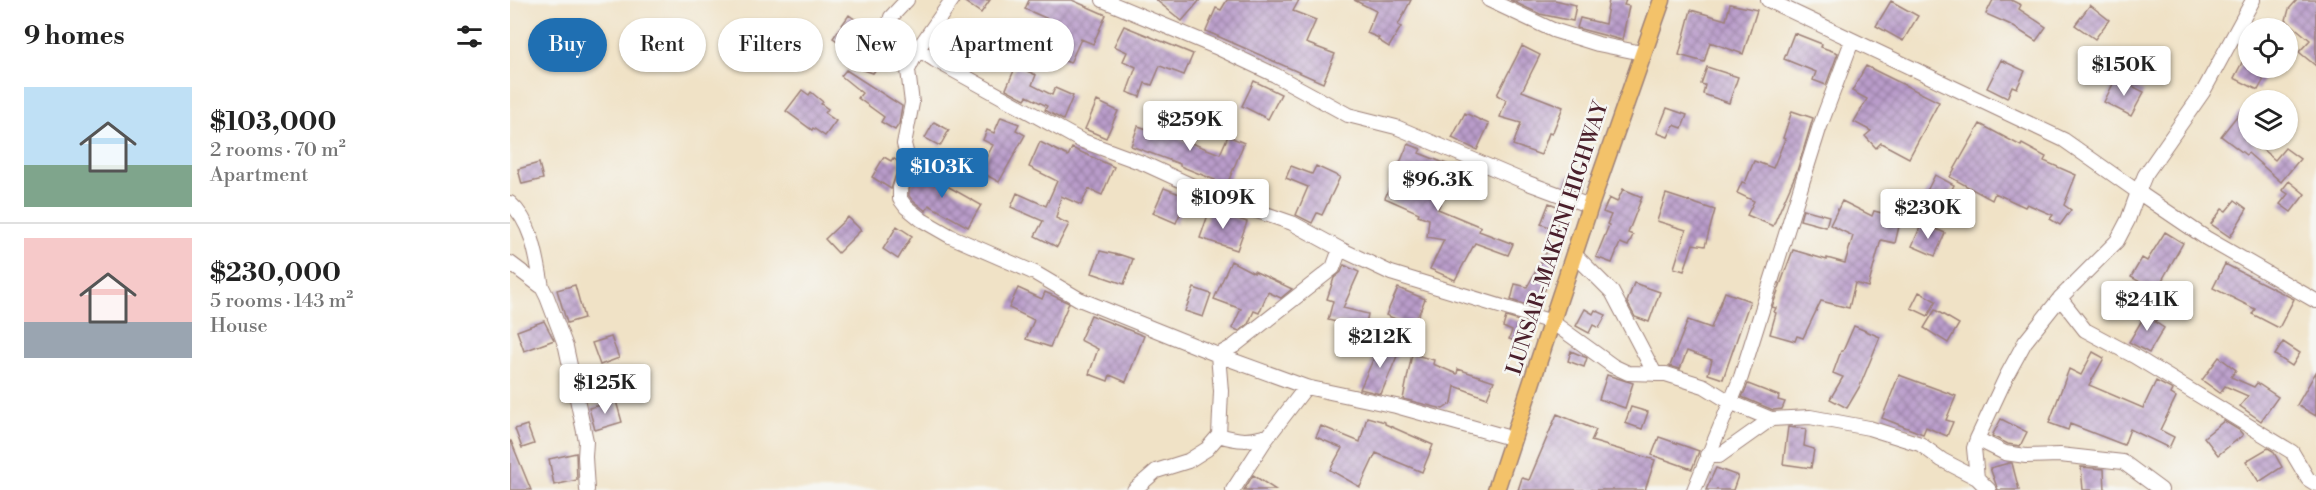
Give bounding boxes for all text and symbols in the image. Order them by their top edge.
chip: Buy [528,18,607,72]
chip: Rent [619,18,706,72]
chip: Filters [718,18,823,72]
chip: New [835,18,917,72]
chip: Apartment [929,18,1074,72]
map controls [2238,18,2298,150]
button: locate [2238,18,2298,78]
text: 9 homes [24,20,125,52]
icon: filters [453,20,486,53]
pin: $150K [2082,46,2166,97]
text: $150K [2092,53,2156,78]
button: layers [2238,90,2298,150]
street label: LUNSAR-MAKENI HIGHWAY [1501,97,1615,378]
pin: $259K [1148,101,1232,152]
text: $103,000 [210,106,336,138]
text: $259K [1157,108,1223,133]
icon: home [72,111,144,183]
text: 2 rooms · 70 m² [210,138,346,163]
pin: $103K [900,148,984,199]
text: $103K [910,155,974,180]
pin: $96.3K [1389,161,1487,212]
text: Apartment [210,163,308,188]
text: $96.3K [1403,168,1473,193]
pin: $109K [1181,179,1265,230]
text: $109K [1191,186,1255,211]
pin: $230K [1886,189,1970,240]
text: $230K [1894,196,1962,221]
text: $230,000 [210,257,341,289]
icon: home [72,262,144,334]
pin: $241K [2105,281,2189,332]
text: $241K [2115,288,2179,313]
text: 5 rooms · 143 m² [210,289,353,314]
text: House [210,314,268,339]
pin: $212K [1338,318,1422,369]
text: $212K [1348,325,1412,350]
pin: $125K [563,364,647,415]
text: $125K [574,371,637,396]

